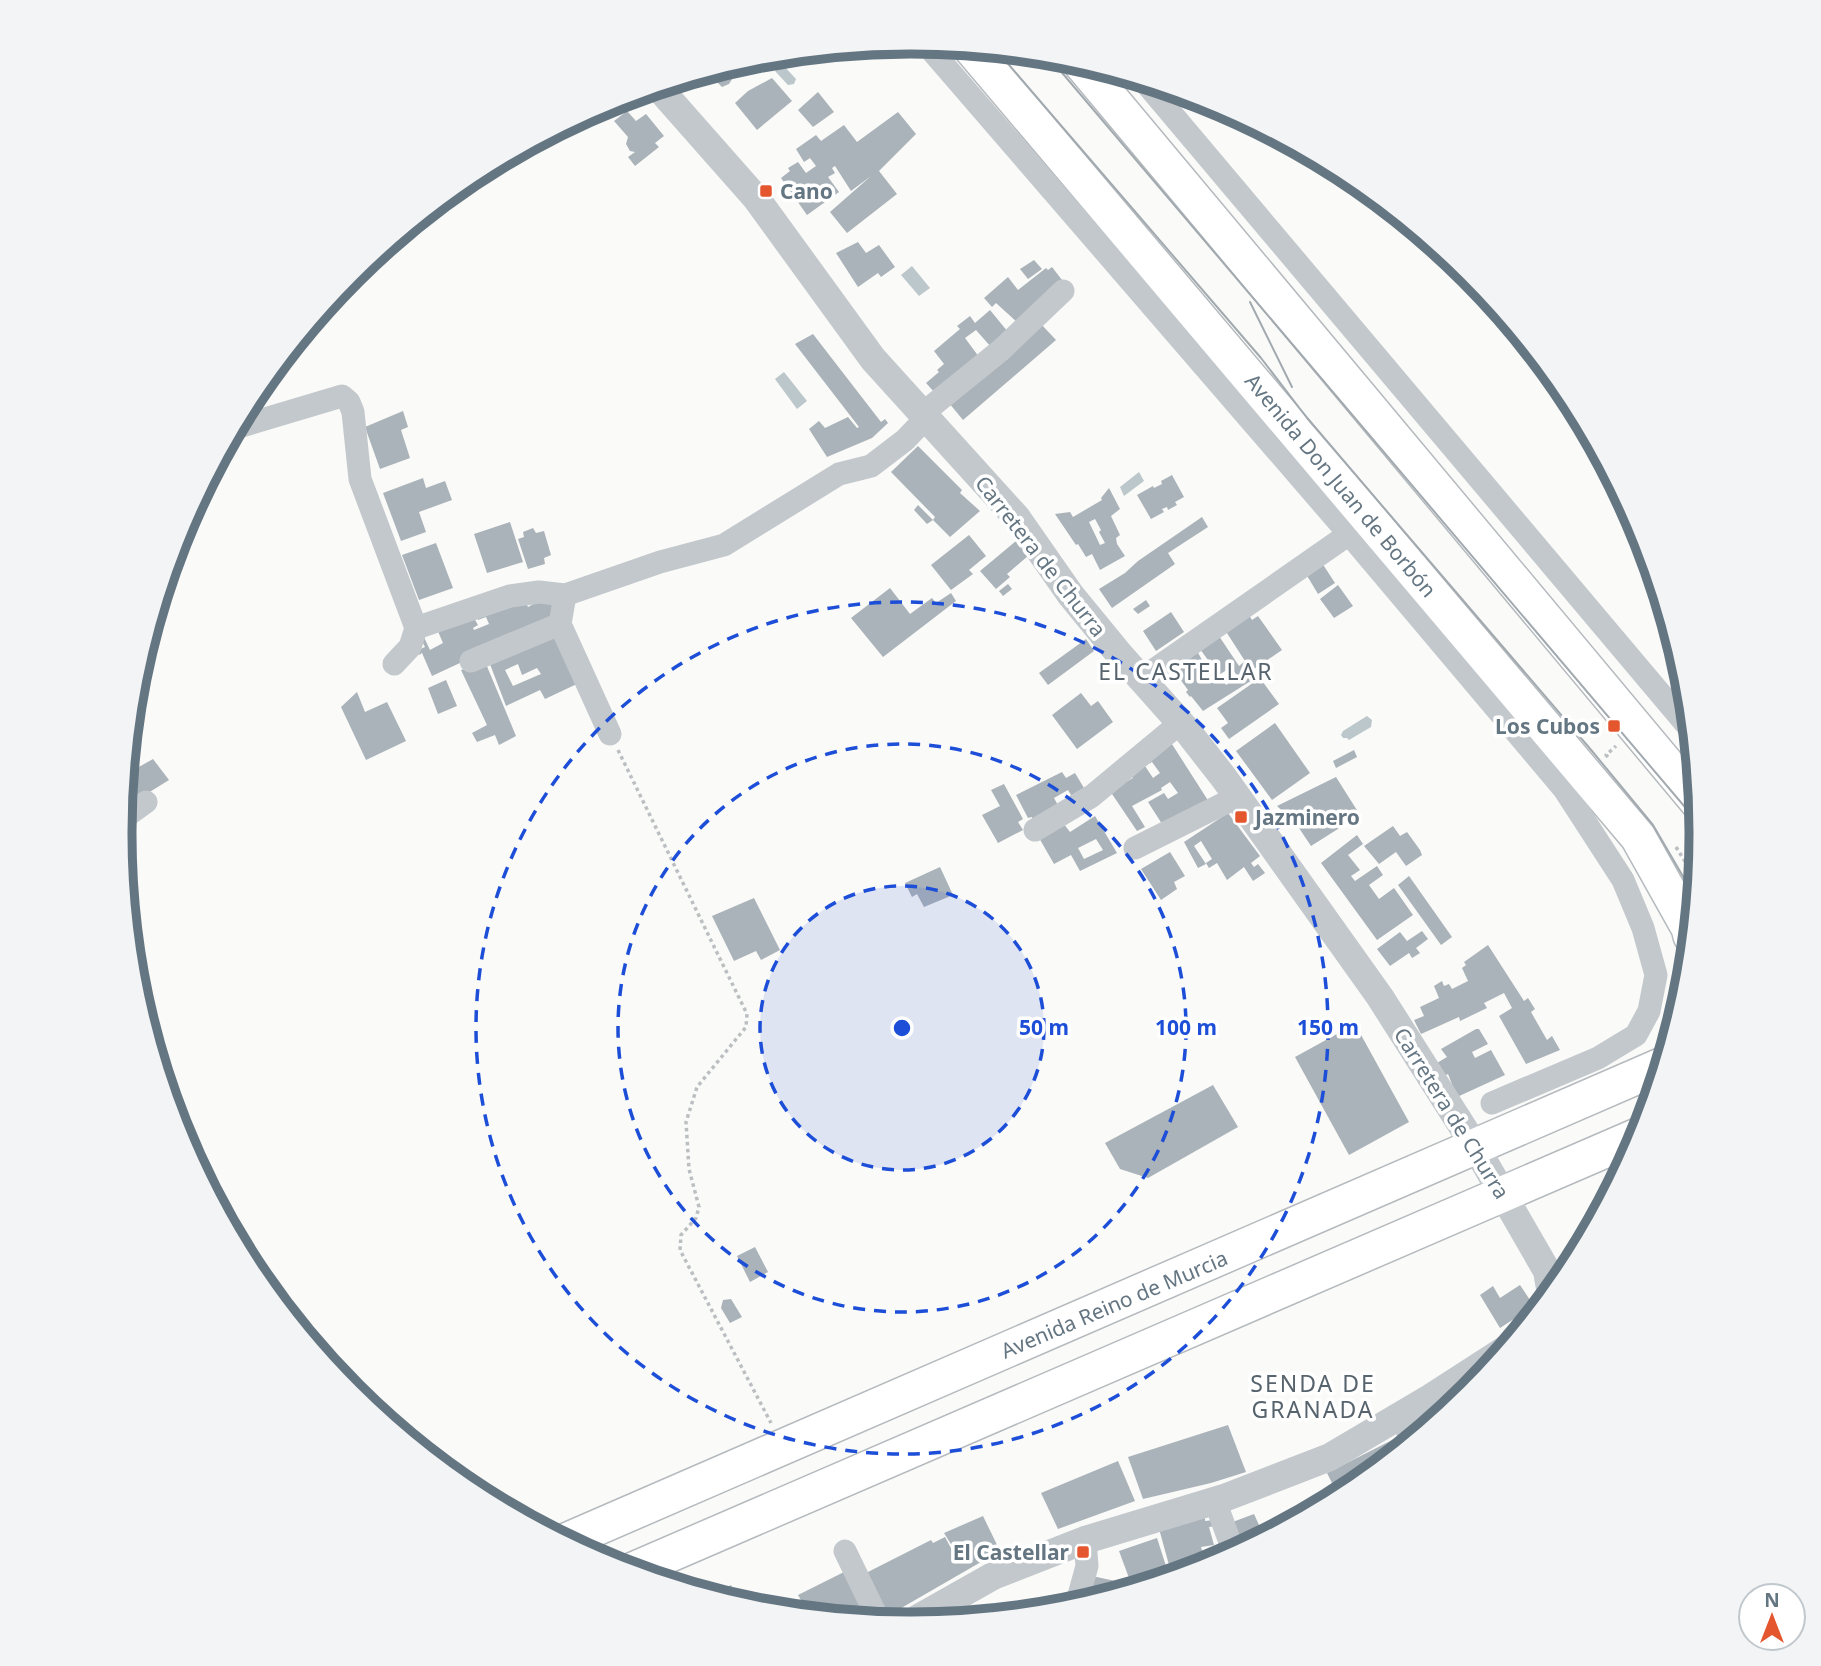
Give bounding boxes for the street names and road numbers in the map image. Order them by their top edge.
street label: Avenida Don Juan de Borbón [1239,367,1443,603]
street label: Carretera de Churra [969,470,1113,642]
street label: Carretera de Churra [1388,1022,1516,1204]
street label: Avenida Reino de Murcia [996,1243,1232,1365]

